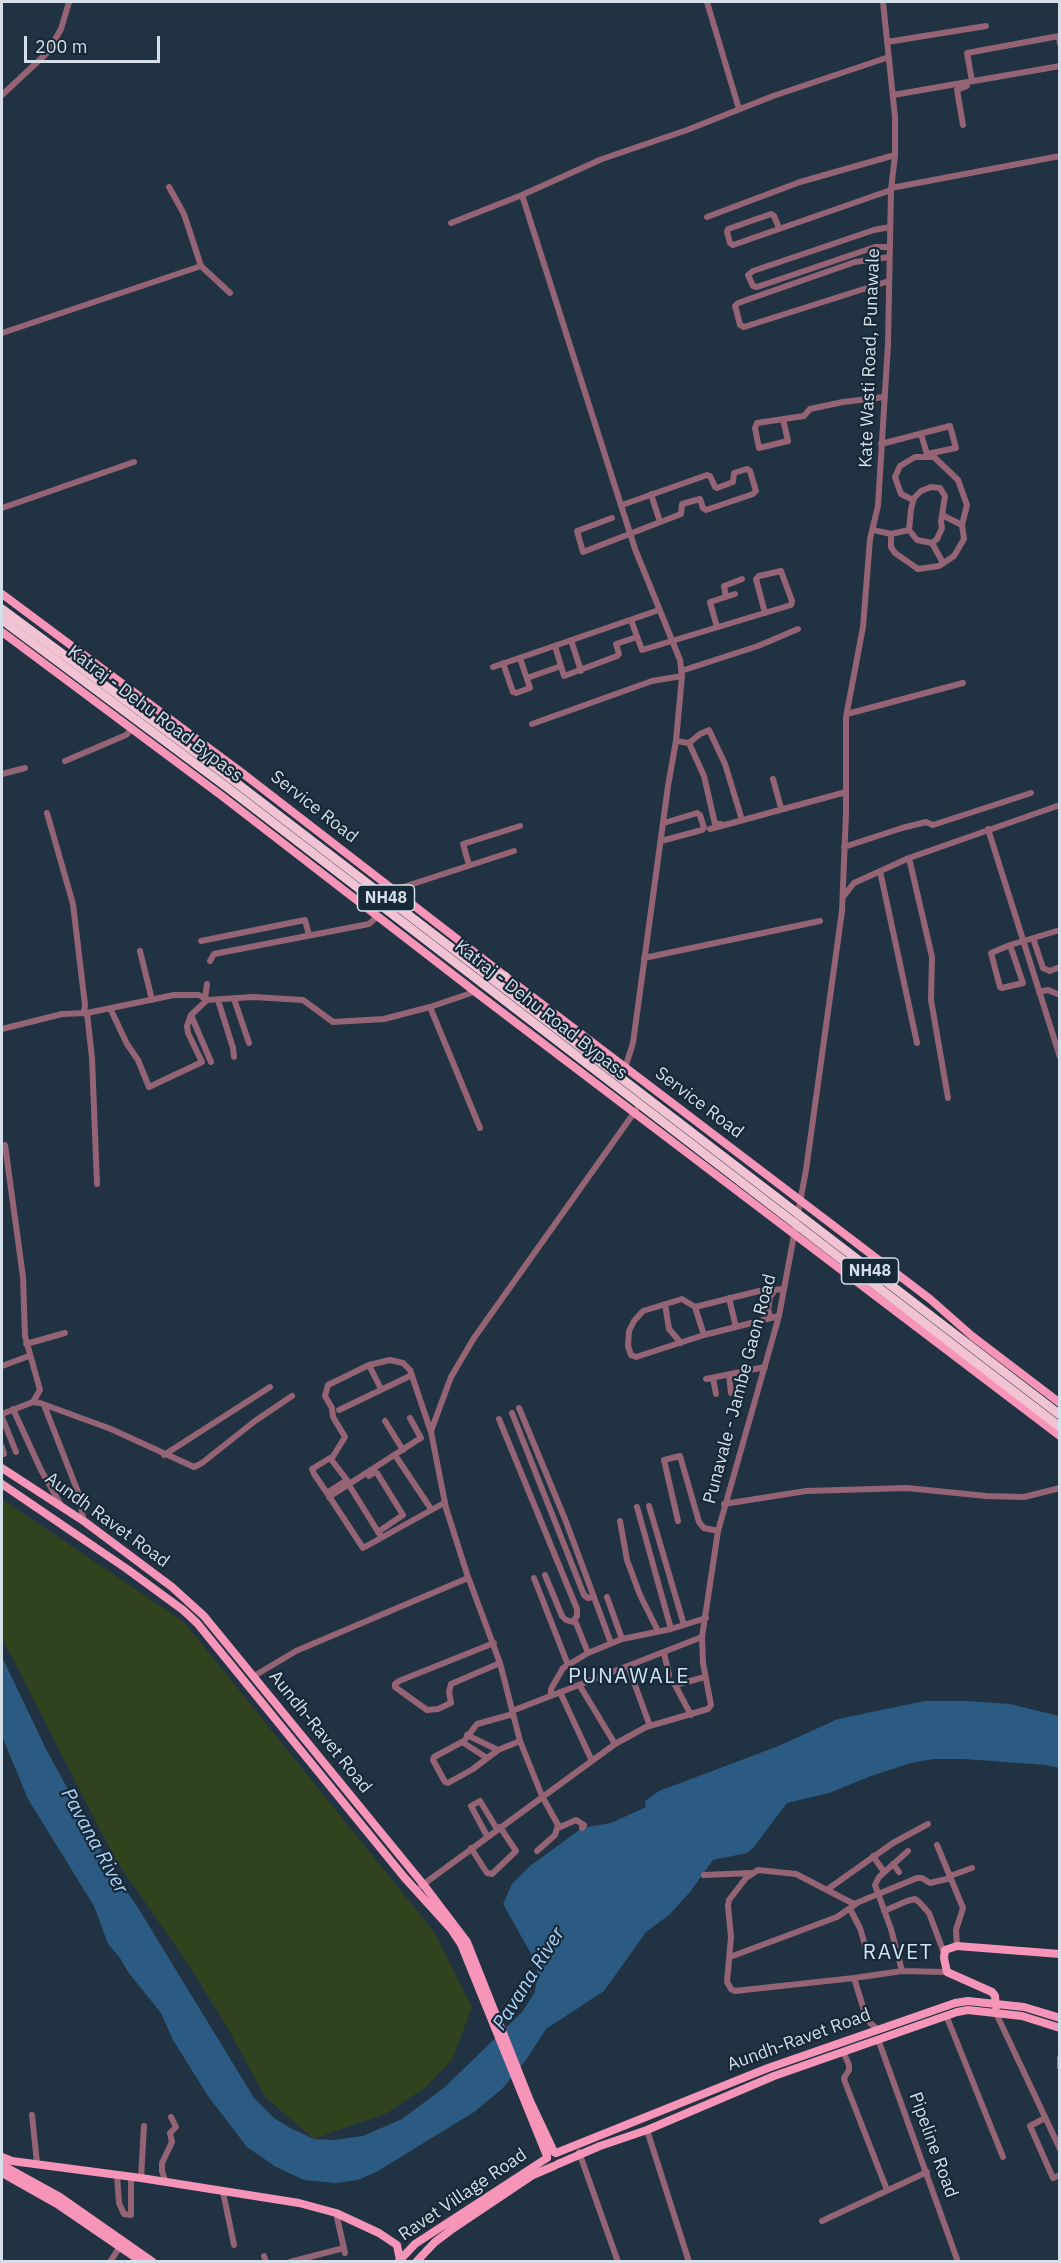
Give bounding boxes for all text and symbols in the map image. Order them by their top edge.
scale bar [27,24,164,62]
text: 200 m [35,35,87,58]
street label: Kate Wasti Road, Punawale [855,248,885,468]
street label: Katraj - Dehu Road Bypass [63,641,247,787]
street label: Service Road [266,766,362,848]
road number: NH48 [358,885,414,911]
street label: Katraj - Dehu Road Bypass [450,936,632,1084]
street label: Service Road [651,1063,747,1143]
road number: NH48 [842,1258,898,1284]
street label: Punavale - Jambe Gaon Road [699,1272,781,1506]
street label: Aundh Ravet Road [41,1468,173,1572]
district label: PUNAWALE [568,1664,690,1690]
street label: Aundh-Ravet Road [264,1666,376,1798]
water label: Pavana River [55,1784,133,1898]
water label: Pavana River [488,1923,570,2035]
district label: RAVET [863,1940,933,1966]
street label: Aundh-Ravet Road [724,2004,874,2076]
street label: Pipeline Road [904,2089,962,2201]
street label: Ravet Village Road [395,2144,531,2246]

